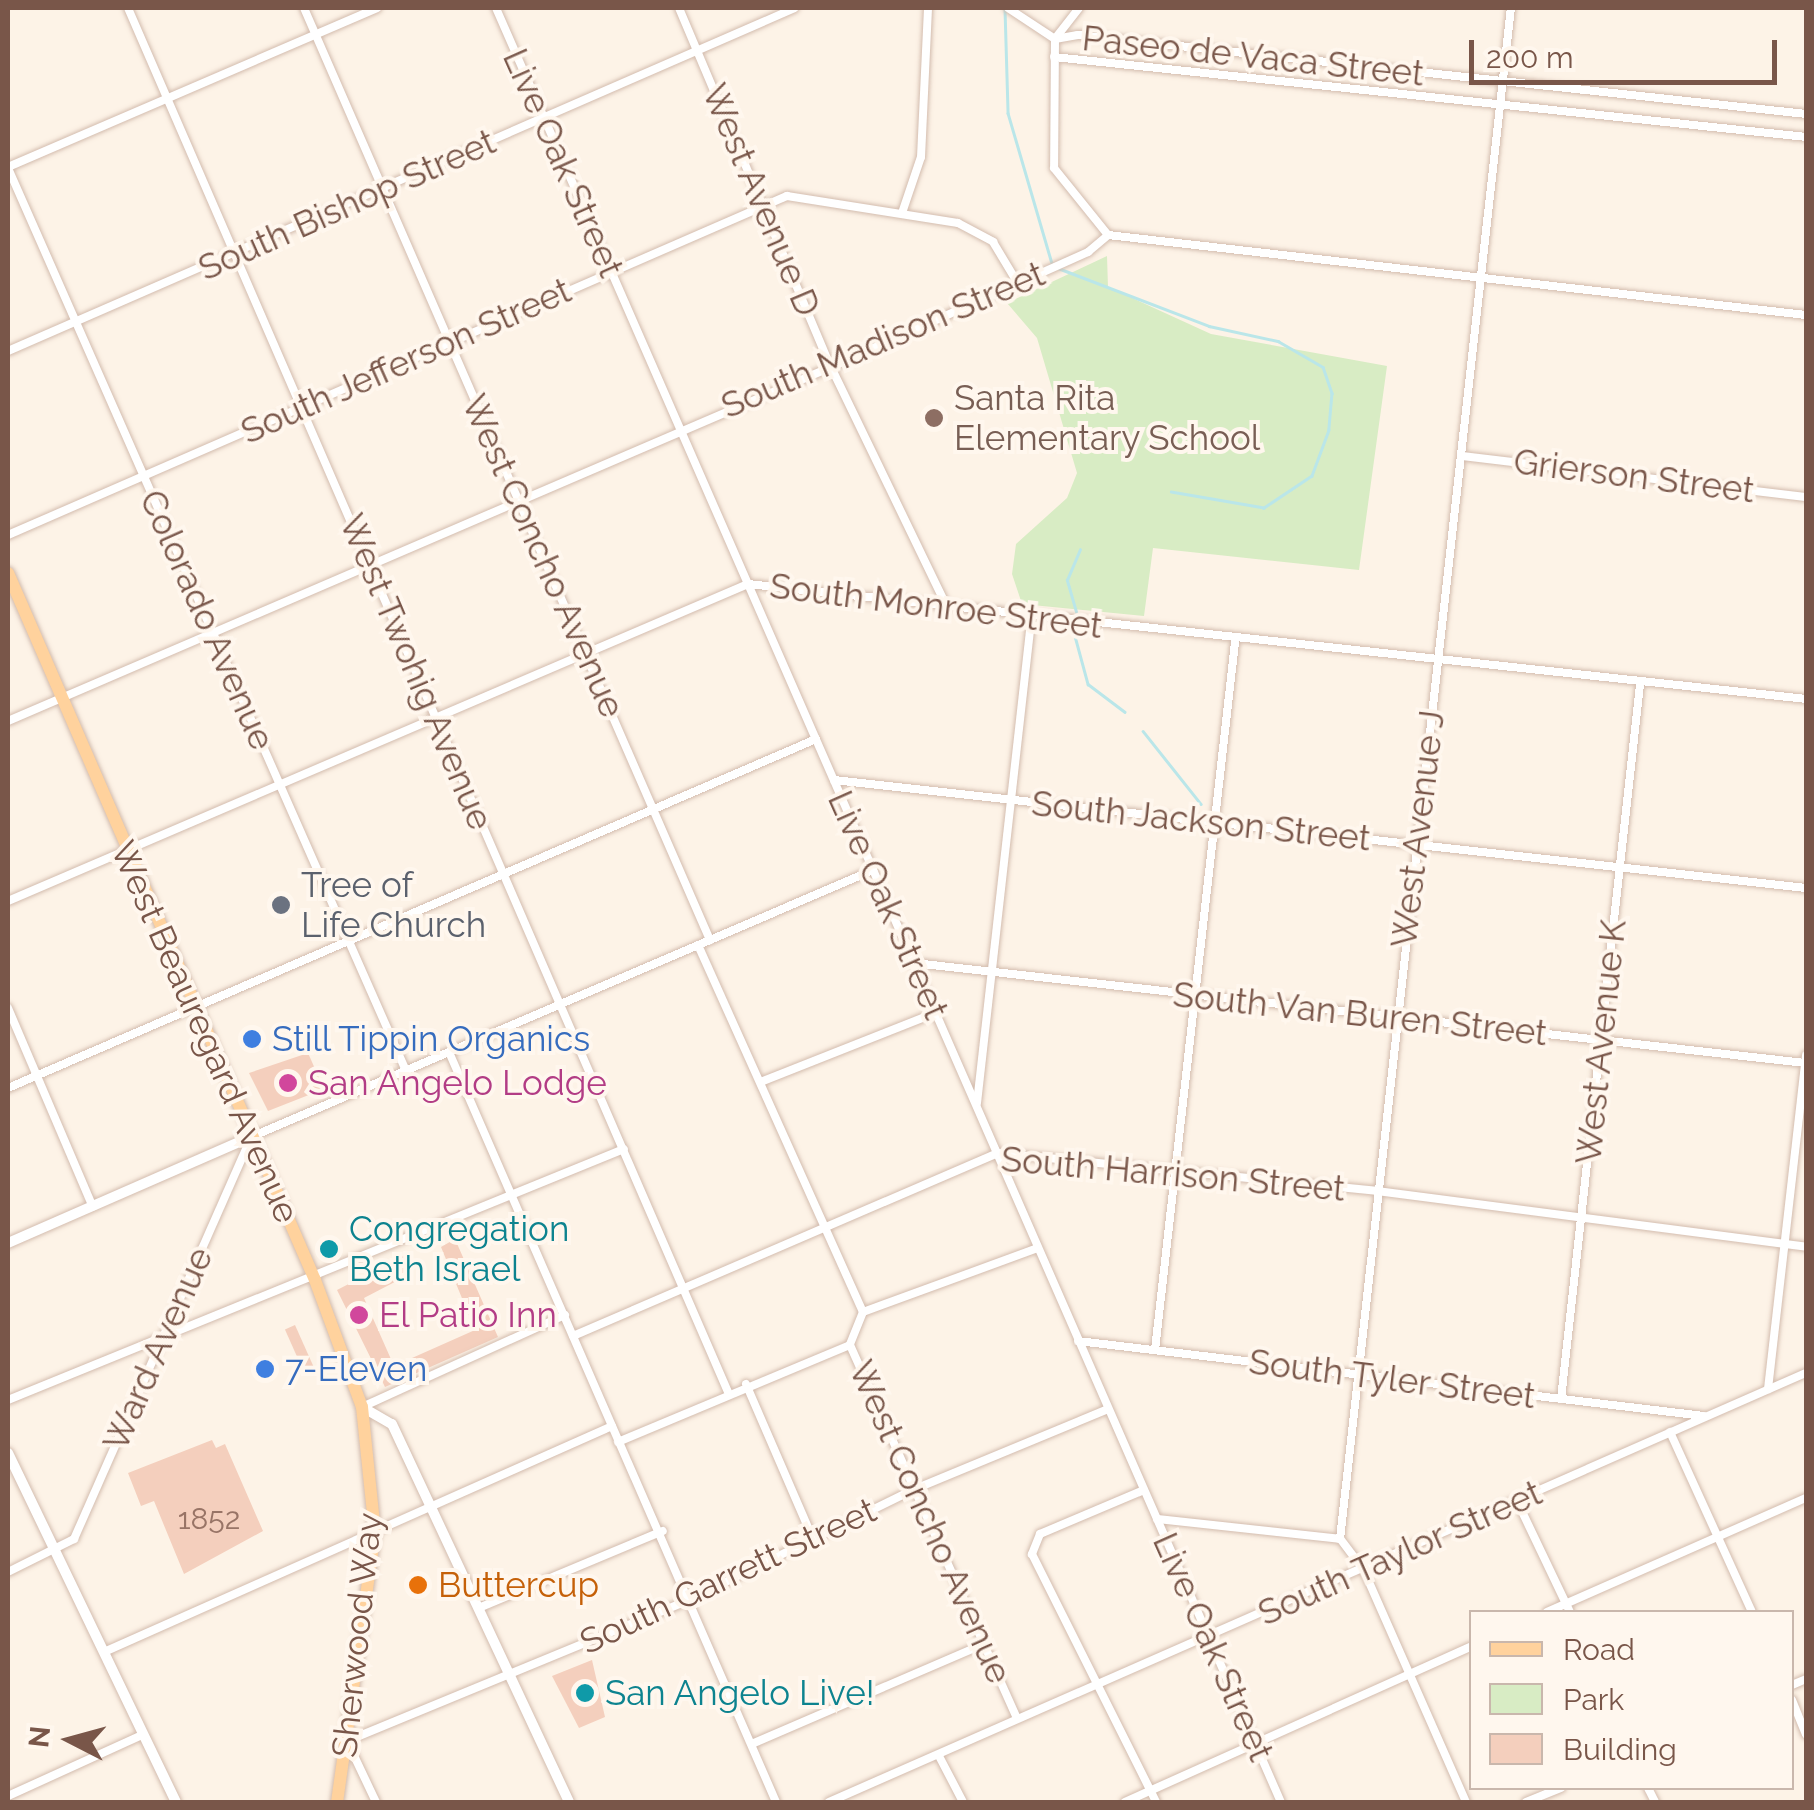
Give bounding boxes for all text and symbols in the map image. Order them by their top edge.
street label: Paseo de Vaca Street [1080,17,1426,95]
scale bar [1474,20,1782,82]
text: 200 m [1486,40,1574,75]
street label: Live Oak Street [494,42,632,284]
street label: West Avenue D [693,77,829,323]
street label: South Bishop Street [192,121,502,289]
street label: South Madison Street [715,253,1051,427]
street label: South Jefferson Street [234,269,578,453]
place label: Santa Rita Elementary School [954,377,1261,459]
street label: West Concho Avenue [453,388,633,724]
marker: Santa Rita Elementary School [923,407,945,429]
street label: Grierson Street [1511,440,1757,512]
street label: Colorado Avenue [131,483,283,757]
street label: West Twohig Avenue [330,507,502,837]
street label: South Monroe Street [767,565,1105,647]
street label: West Avenue J [1382,707,1454,951]
street label: South Jackson Street [1029,782,1373,860]
street label: Live Oak Street [819,784,957,1026]
street label: West Beauregard Avenue [102,834,308,1230]
place label: Tree of Life Church [301,864,486,946]
marker: Tree of Life Church [270,894,292,916]
street label: West Avenue K [1567,917,1635,1167]
street label: South Van Buren Street [1170,973,1550,1055]
place label: Still Tippin Organics [272,1018,592,1060]
marker: Still Tippin Organics [241,1028,263,1050]
place label: San Angelo Lodge [308,1062,608,1104]
marker: San Angelo Lodge [277,1072,299,1094]
street label: South Harrison Street [999,1138,1347,1210]
place label: Congregation Beth Israel [349,1208,569,1290]
marker: Congregation Beth Israel [318,1238,340,1260]
street label: Ward Avenue [94,1240,222,1458]
place label: El Patio Inn [379,1294,558,1336]
marker: El Patio Inn [348,1304,370,1326]
street label: South Tyler Street [1246,1341,1538,1417]
place label: 7-Eleven [285,1348,427,1390]
street label: West Concho Avenue [840,1354,1020,1690]
marker: 7-Eleven [254,1358,276,1380]
street label: South Taylor Street [1251,1471,1549,1635]
street label: South Garrett Street [573,1489,883,1663]
house number: 1852 [178,1501,240,1537]
street label: Sherwood Way [323,1510,391,1760]
street label: Live Oak Street [1144,1526,1282,1768]
place label: Buttercup [438,1564,599,1606]
marker: Buttercup [407,1574,429,1596]
legend [1469,1610,1794,1790]
text: Road [1563,1632,1635,1667]
place label: San Angelo Live! [605,1672,876,1714]
marker: San Angelo Live! [574,1682,596,1704]
text: Park [1563,1682,1624,1717]
north arrow [20,1690,120,1790]
text: N [22,1724,57,1749]
text: Building [1563,1732,1677,1767]

